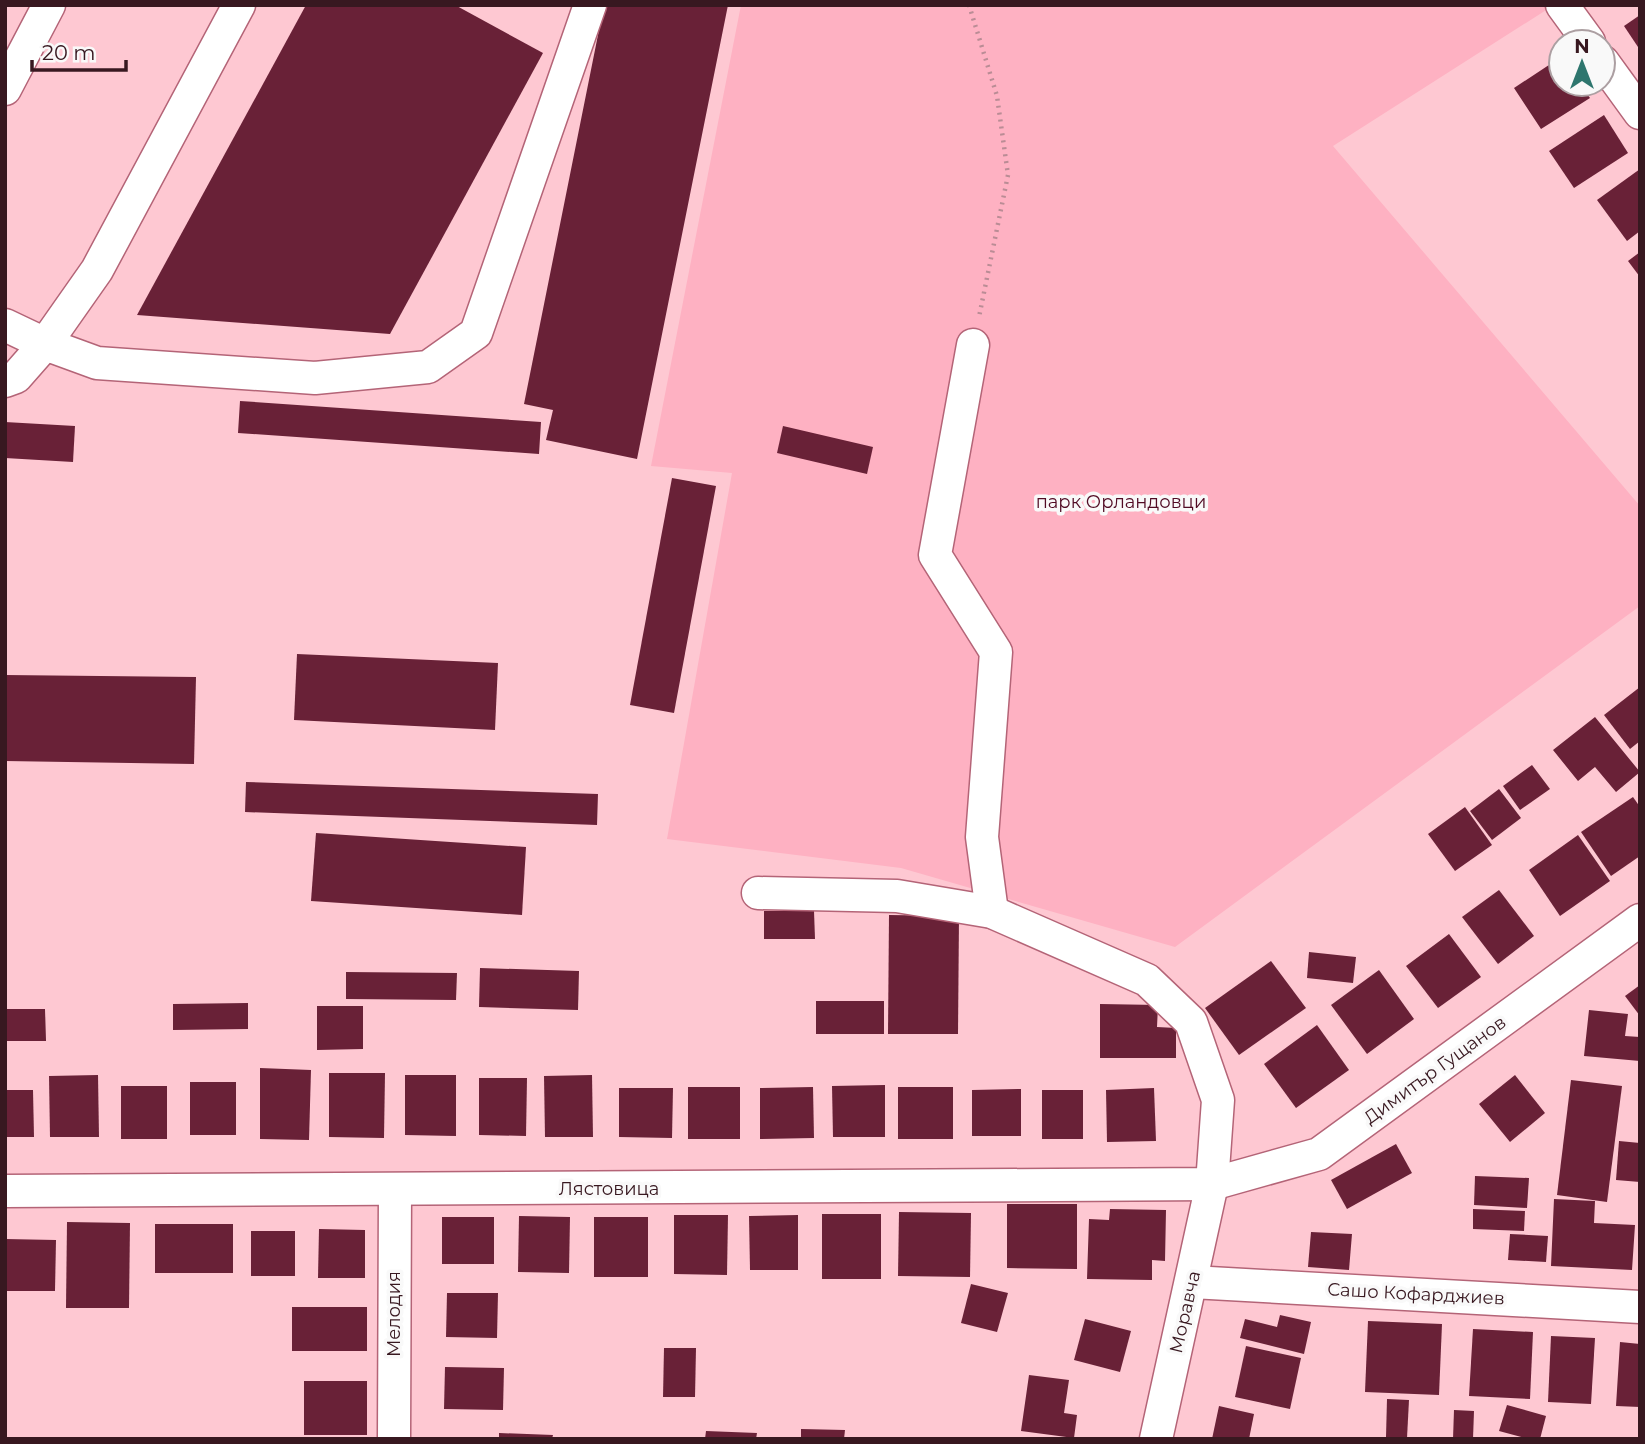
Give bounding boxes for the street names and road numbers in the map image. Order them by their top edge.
street label: Димитър Гущанов [1360,1011,1510,1129]
street label: Лястовица [559,1178,659,1200]
street label: Моравча [1165,1269,1205,1355]
street label: Мелодия [383,1271,405,1357]
street label: Сашо Кофарджиев [1327,1278,1505,1310]

